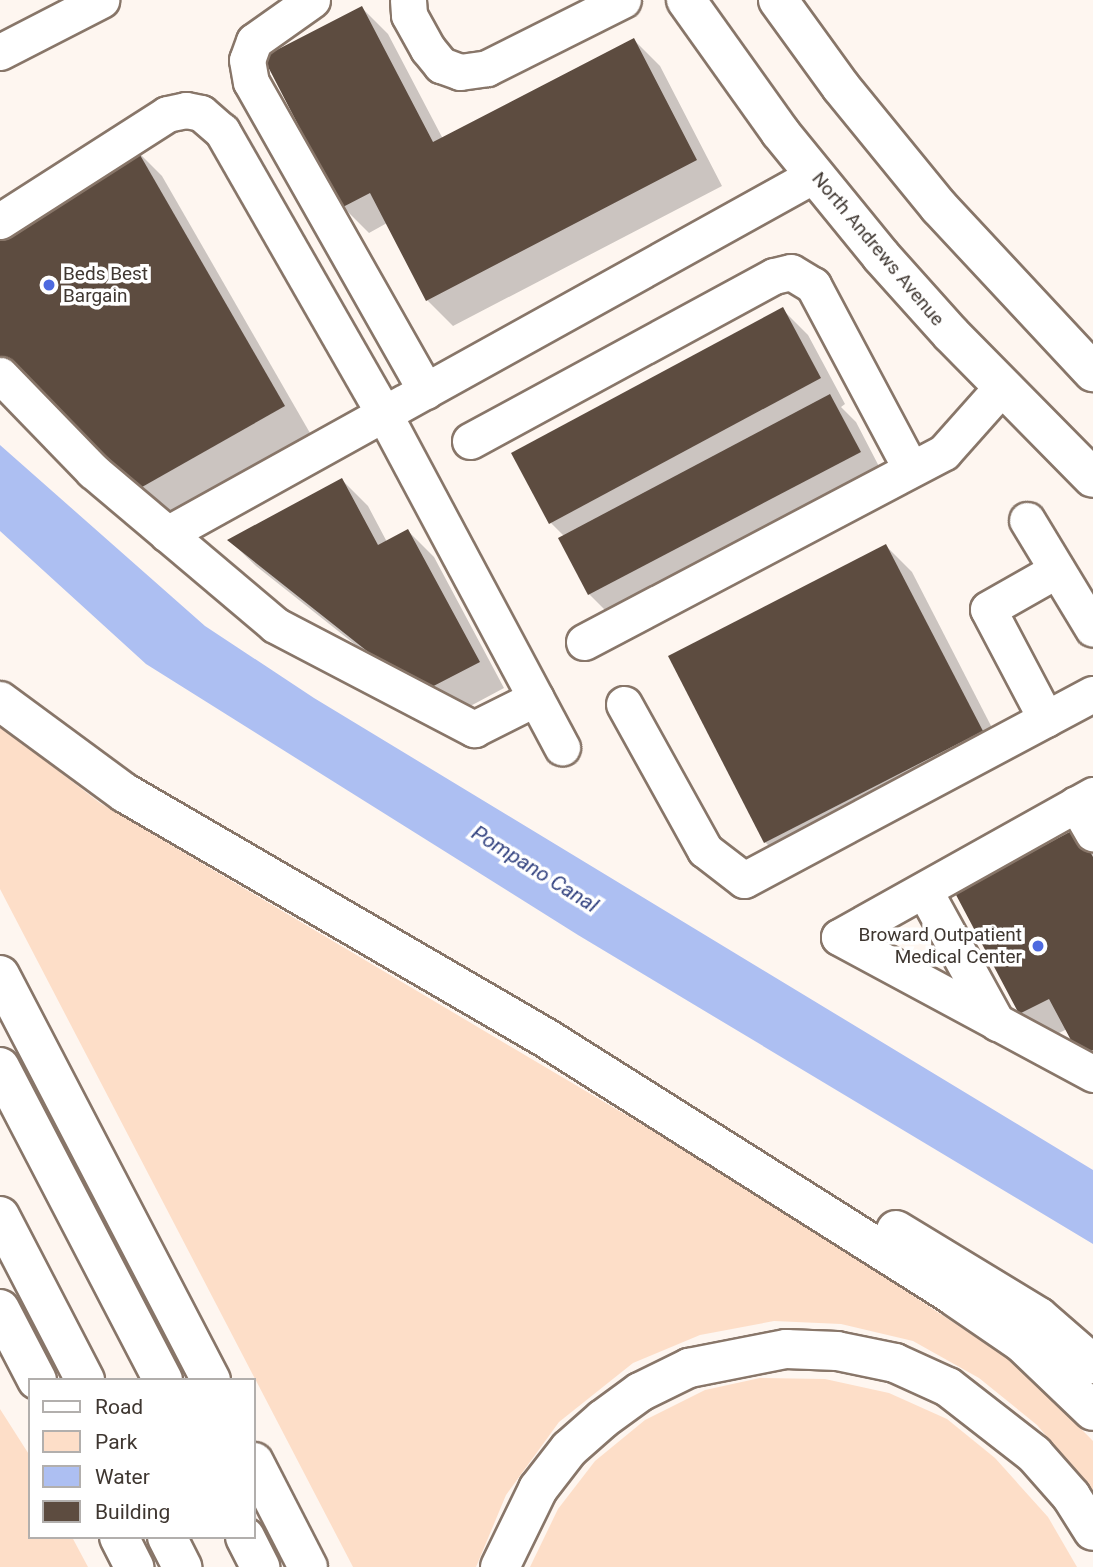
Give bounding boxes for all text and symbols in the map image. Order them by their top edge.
street label: North Andrews Avenue [807,168,949,330]
place label: Beds Best Bargain [63,263,148,307]
marker: Beds Best Bargain [41,277,57,293]
water label: Pompano Canal [467,820,603,918]
place label: Broward Outpatient Medical Center [858,924,1022,968]
marker: Broward Outpatient Medical Center [1028,936,1048,956]
legend [28,1378,256,1539]
text: Road [95,1395,143,1419]
text: Park [95,1430,137,1454]
text: Water [95,1465,150,1489]
text: Building [95,1500,170,1524]

